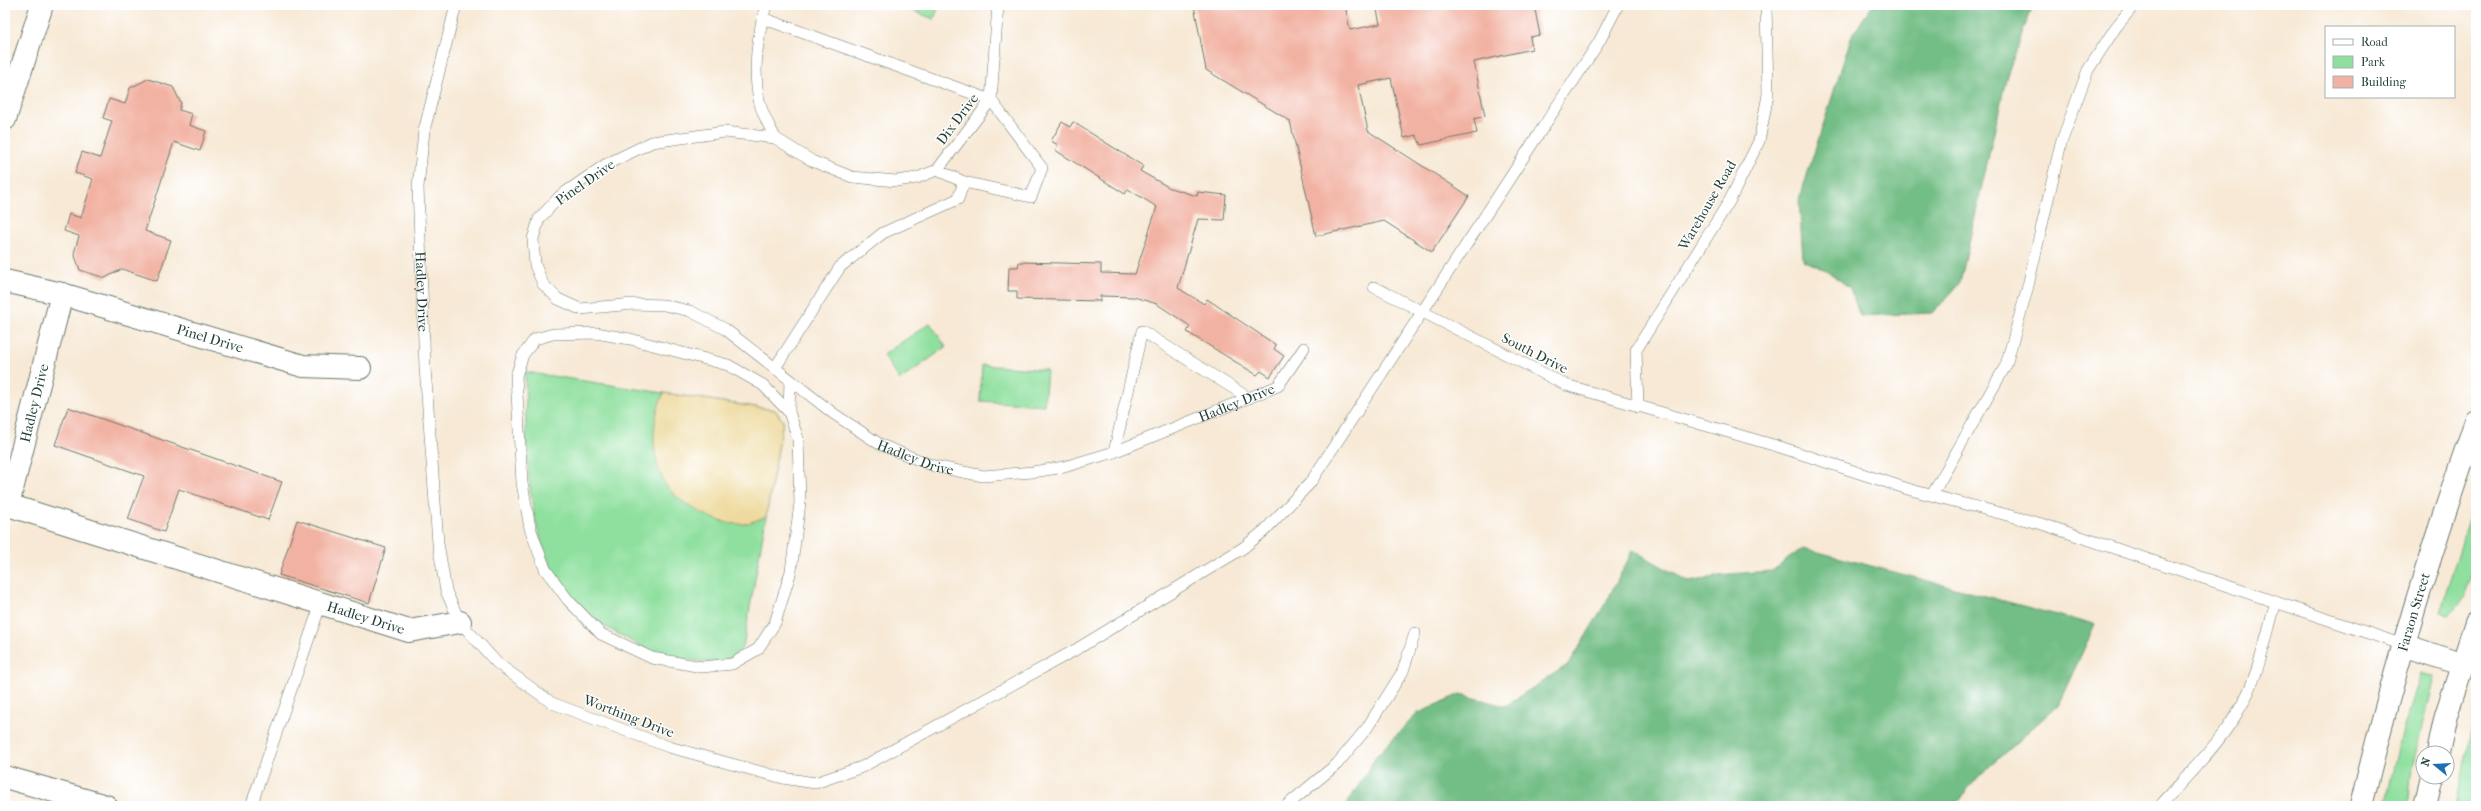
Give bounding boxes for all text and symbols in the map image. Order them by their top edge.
legend [2325,26,2455,98]
text: Road [2361,35,2388,49]
text: Park [2361,55,2386,69]
text: Building [2361,75,2406,89]
street label: Dix Drive [933,90,982,148]
street label: Pinel Drive [552,156,618,209]
street label: Warehouse Road [1674,157,1740,254]
street label: Hadley Drive [412,251,432,332]
street label: Pinel Drive [175,321,245,357]
street label: South Drive [1499,329,1571,377]
street label: Hadley Drive [17,362,52,444]
street label: Hadley Drive [1196,380,1277,426]
street label: Hadley Drive [875,436,955,479]
street label: Faraon Street [2394,571,2434,654]
street label: Hadley Drive [325,598,407,638]
street label: Worthing Drive [580,691,677,742]
north arrow [2415,745,2455,785]
text: N [2418,755,2434,768]

